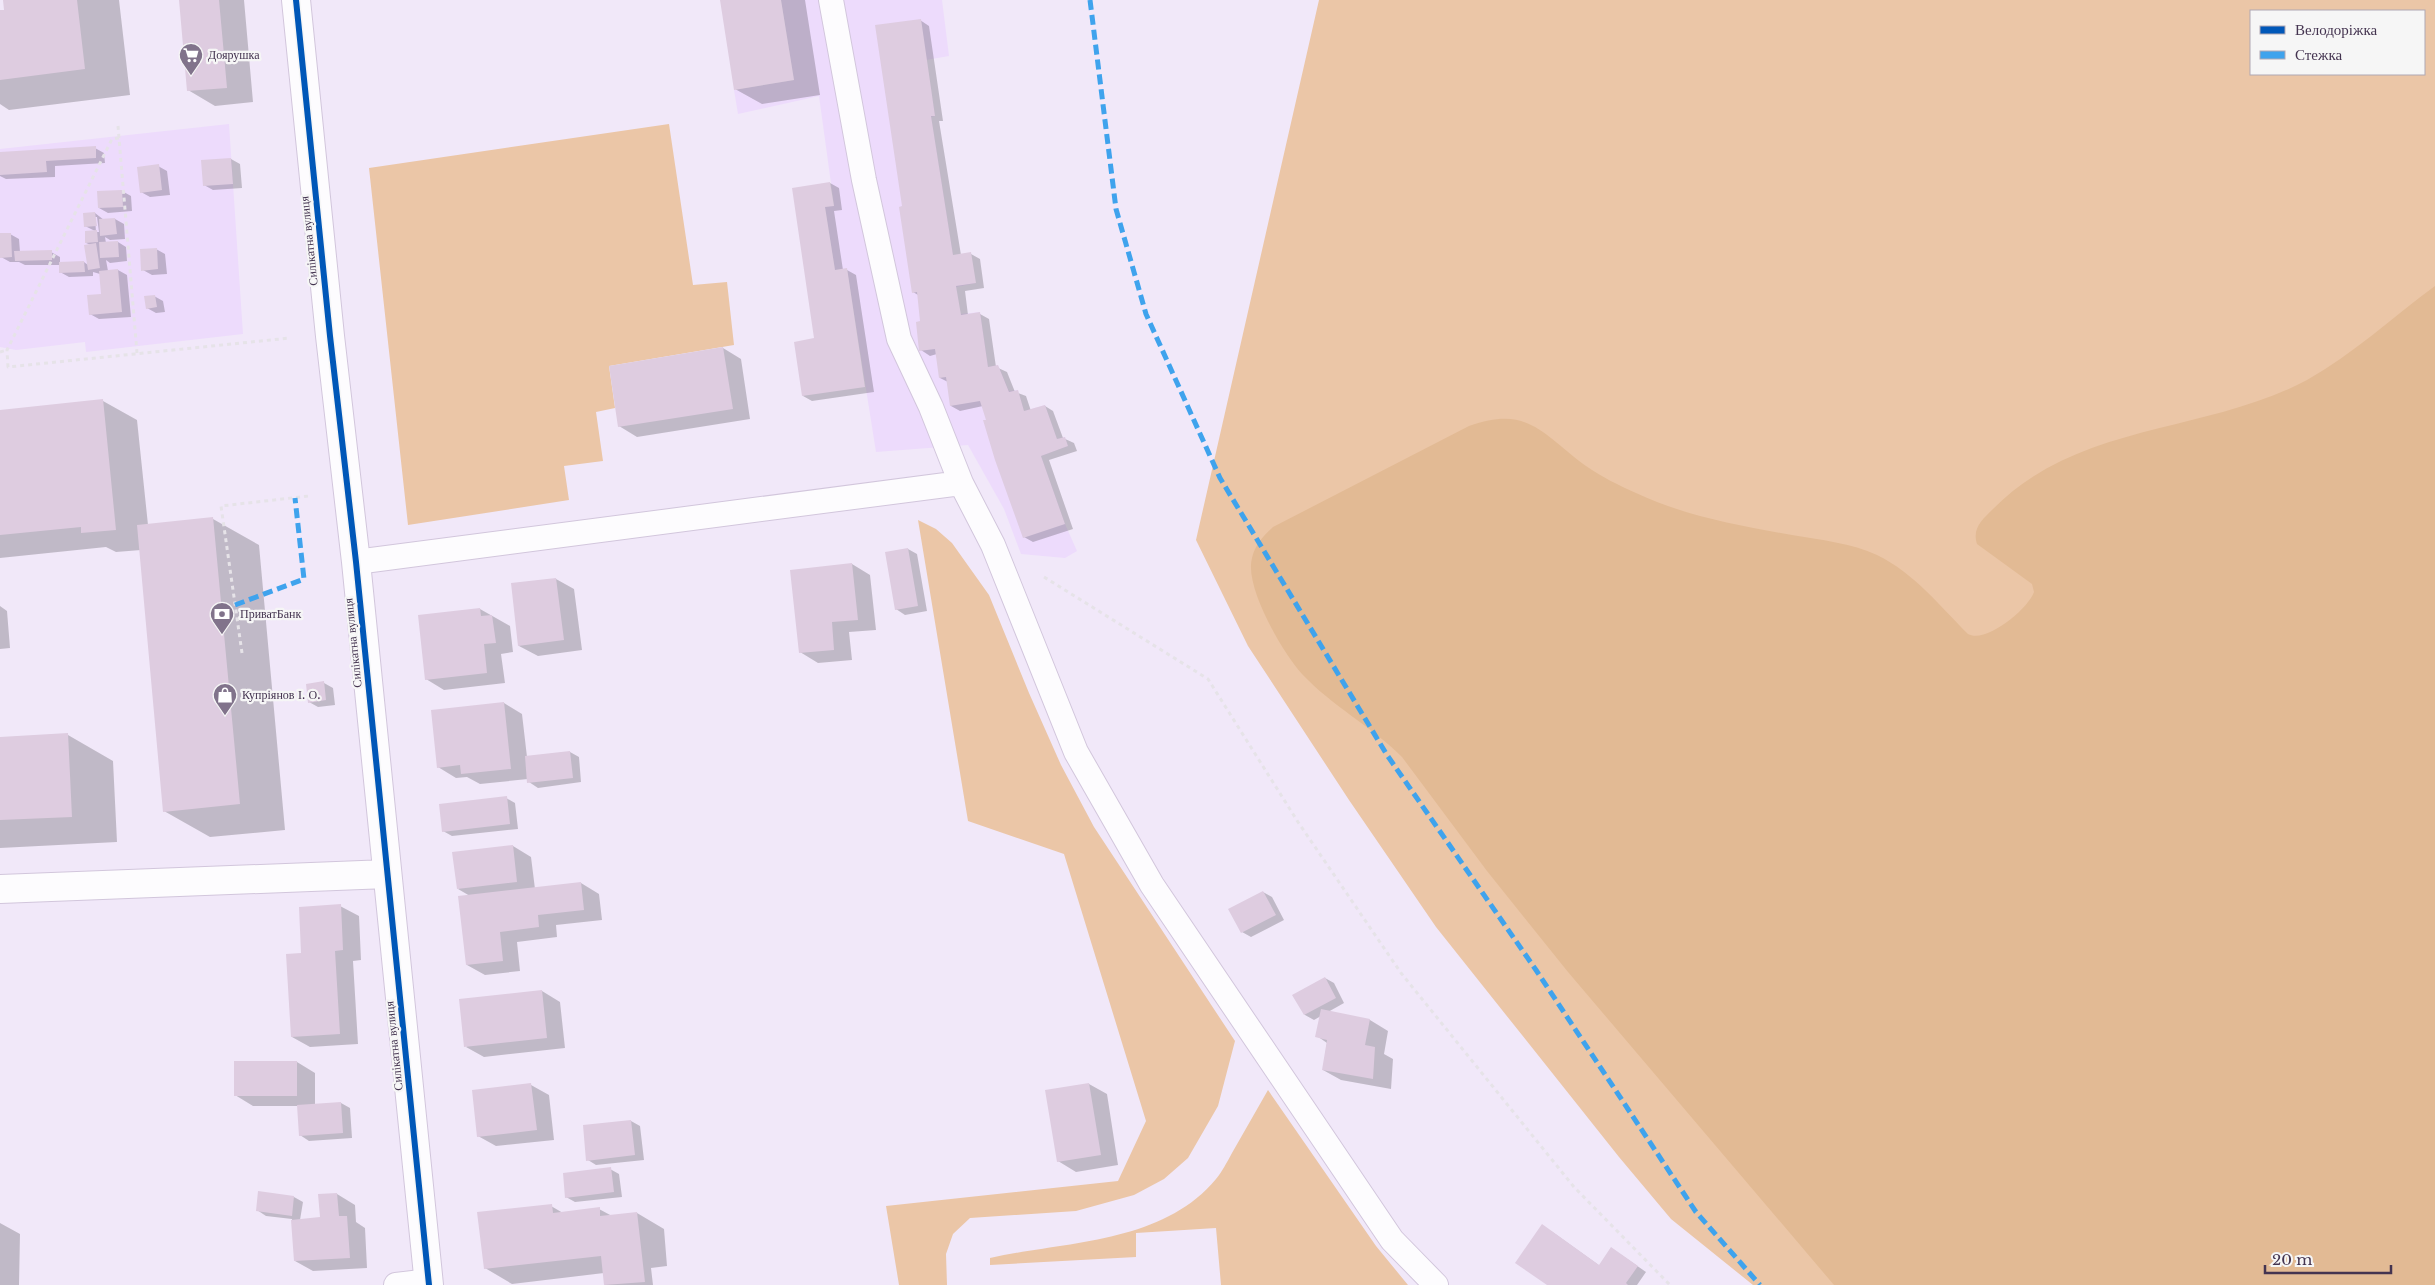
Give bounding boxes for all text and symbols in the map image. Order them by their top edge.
legend [2250,10,2425,75]
text: Велодоріжка [2295,20,2377,39]
supermarket icon: Доярушка [178,42,204,76]
text: Стежка [2295,45,2342,64]
place label: Доярушка [208,47,260,62]
street label: Силікатна вулиця [296,195,321,287]
street label: Силікатна вулиця [340,597,365,689]
bank icon: ПриватБанк [209,601,235,635]
place label: ПриватБанк [240,606,301,621]
shop icon: Купріянов І. О. [212,682,238,716]
place label: Купріянов І. О. [242,687,320,702]
street label: Силікатна вулиця [381,1000,406,1092]
scale bar [2265,1242,2391,1274]
text: 20 m [2272,1250,2312,1269]

